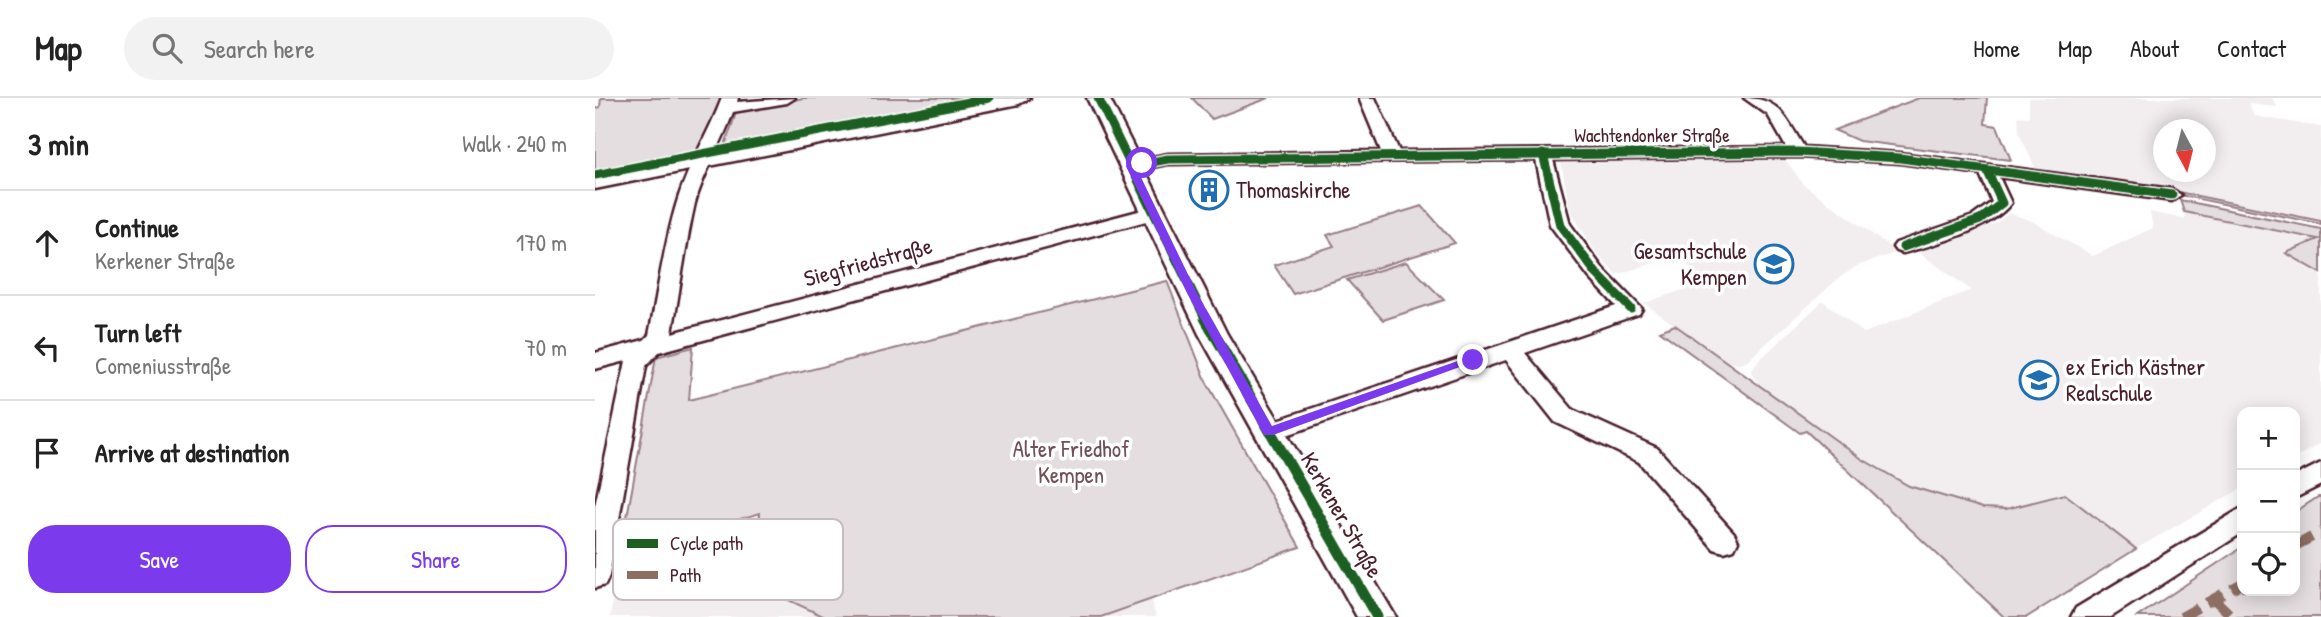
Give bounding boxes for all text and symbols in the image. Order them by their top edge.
search box [124,17,614,80]
text: Map [35,26,82,70]
icon: search [148,29,186,67]
text: Search here [204,31,315,66]
text: Home [1973,32,2020,64]
text: Map [2058,32,2092,64]
text: About [2130,32,2179,64]
text: Contact [2217,32,2286,64]
north arrow [2153,119,2216,182]
street label: Wachtendonker Straße [1574,122,1730,148]
text: 3 min [28,124,89,164]
text: Walk · 240 m [462,128,567,159]
route start [1126,147,1157,178]
building icon: Thomaskirche [1188,169,1230,211]
place label: Thomaskirche [1236,174,1351,205]
text: Continue [95,210,179,245]
icon: ahead [28,224,66,262]
text: 170 m [516,227,567,258]
street label: Siegfriedstraße [800,230,935,294]
place label: Gesamtschule Kempen [1633,235,1747,292]
school or university icon: Gesamtschule Kempen [1753,243,1795,285]
text: Kerkener Straße [95,245,235,276]
text: Turn left [95,315,181,350]
icon: left [28,329,66,367]
text: 70 m [524,332,567,363]
route end [1457,344,1488,375]
text: Comeniusstraße [95,350,231,381]
place label: ex Erich Kästner Realschule [2066,351,2205,408]
school or university icon: ex Erich Kästner Realschule [2018,359,2060,401]
map controls [2237,407,2300,596]
button: + [2237,407,2300,470]
park label: Alter Friedhof Kempen [1013,433,1130,490]
icon: arrive [28,434,66,472]
text: Arrive at destination [95,435,290,470]
street label: Kerkener Straße [1294,446,1391,583]
button: − [2237,470,2300,533]
legend [613,519,843,600]
button: Save [28,525,291,593]
button: Share [305,525,567,593]
text: Cycle path [670,530,743,556]
button: locate [2237,533,2300,596]
text: Path [670,562,701,588]

